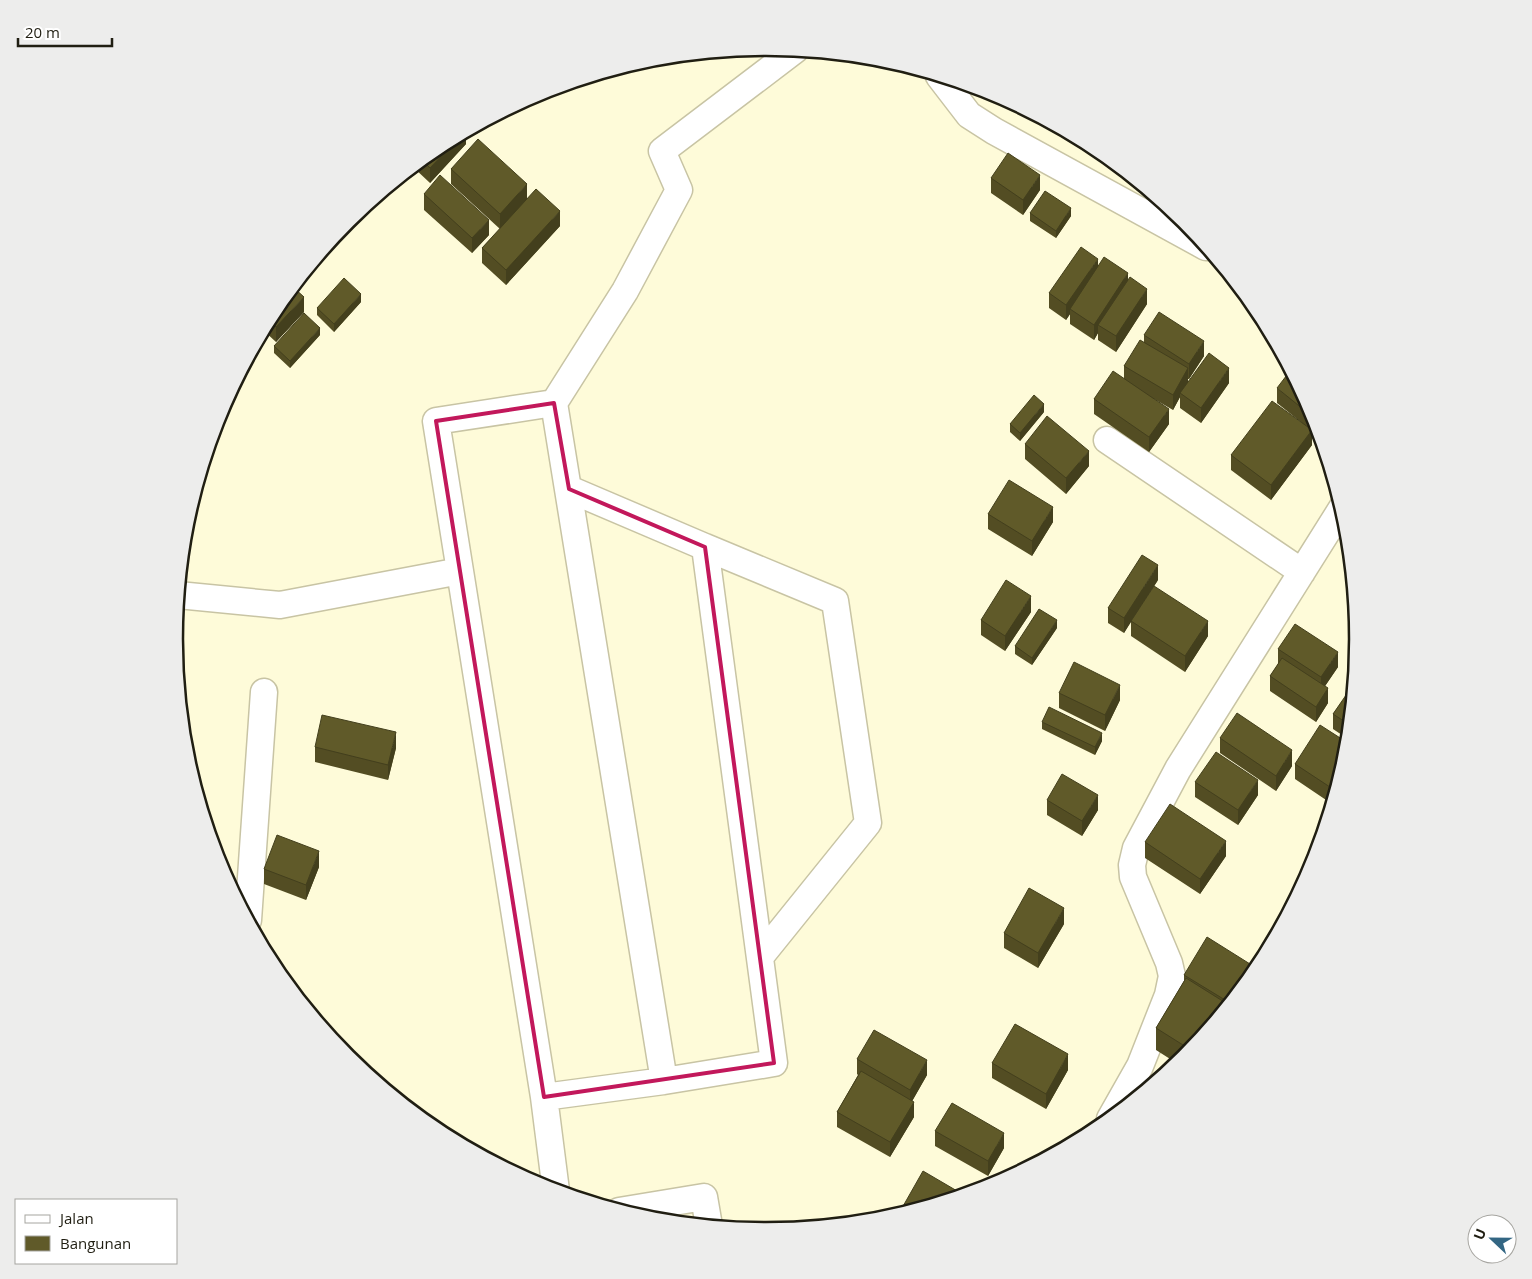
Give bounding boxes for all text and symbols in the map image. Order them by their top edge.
scale bar [18,15,111,47]
text: 20 m [25,22,60,42]
legend [15,1199,178,1264]
text: Jalan [58,1208,94,1228]
north arrow [1467,1214,1517,1264]
text: U [1469,1225,1490,1242]
text: Bangunan [60,1233,131,1253]

